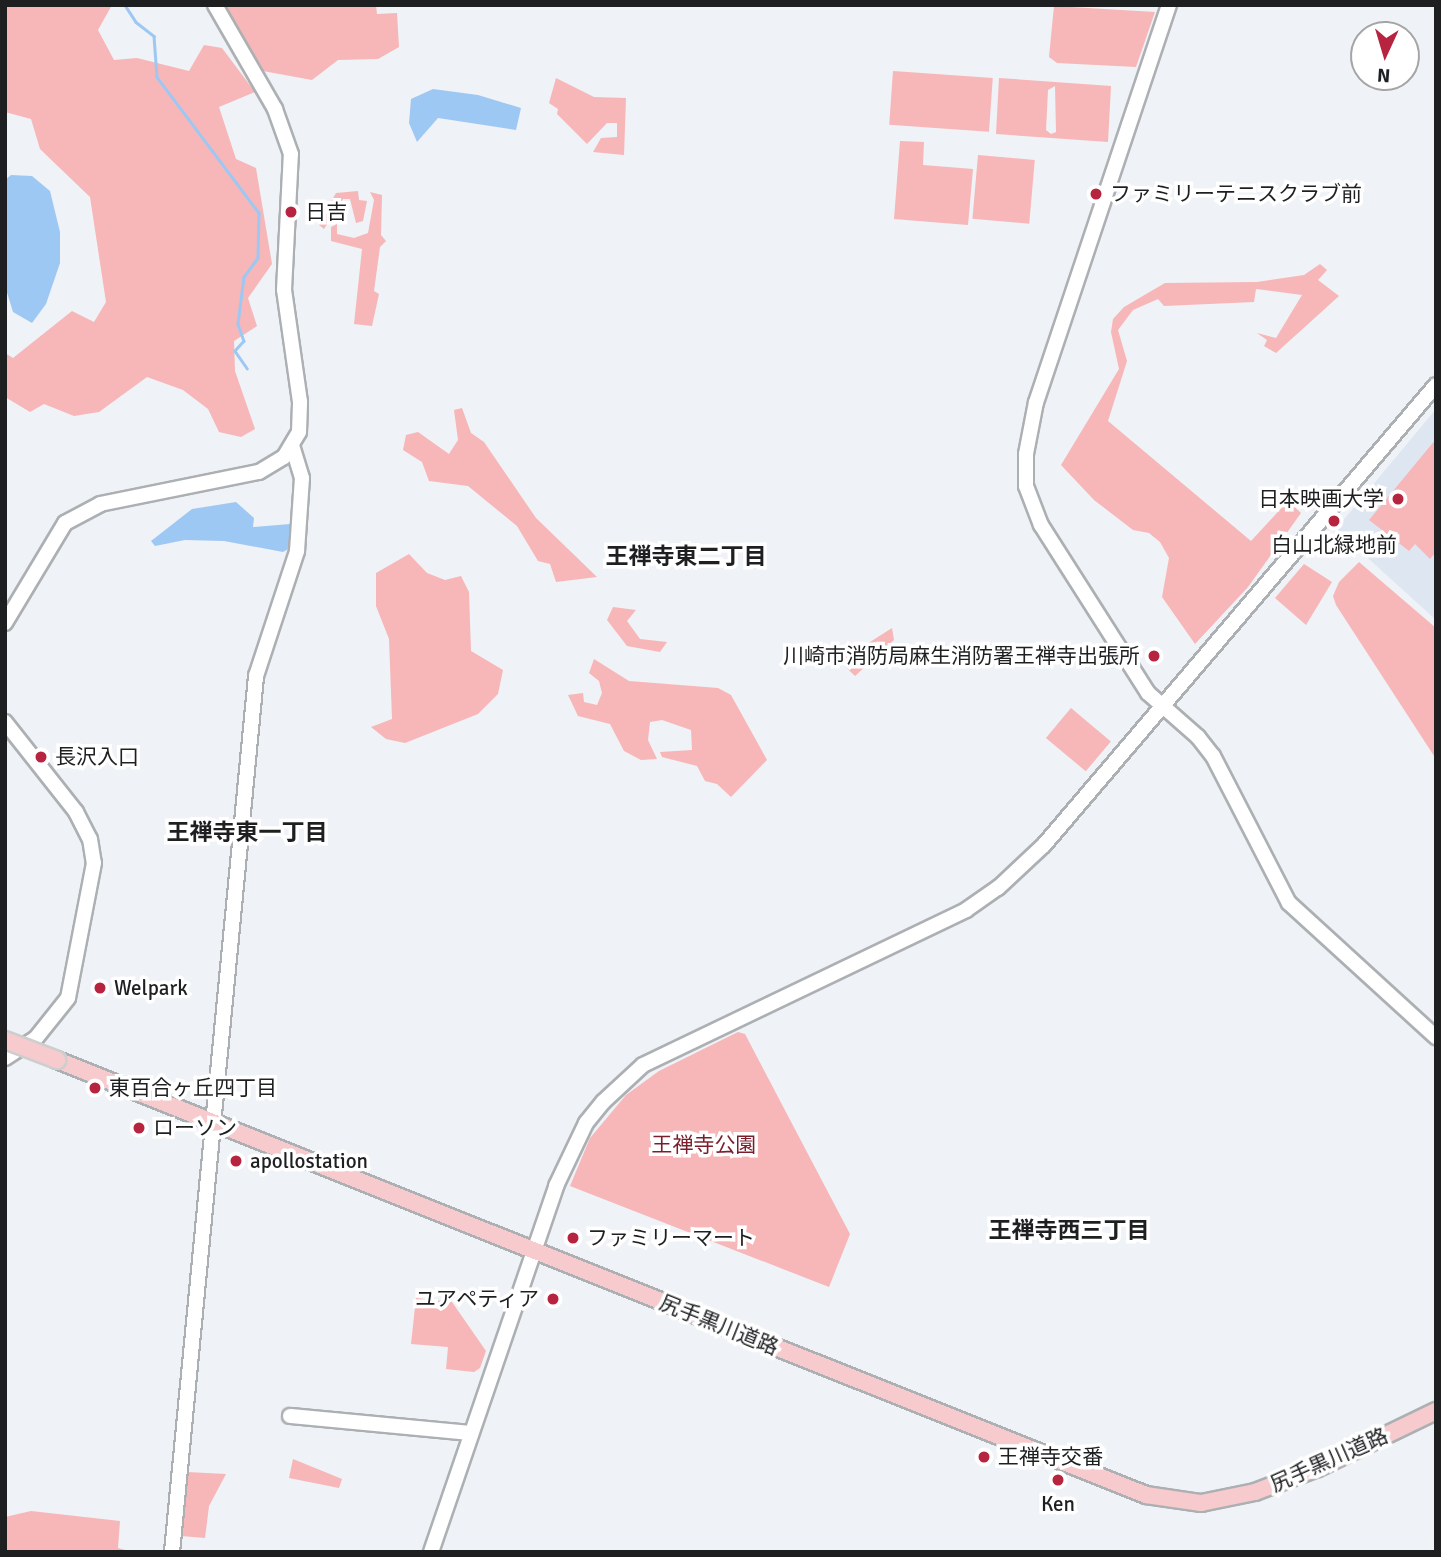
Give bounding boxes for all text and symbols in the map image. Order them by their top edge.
north arrow [1350,21,1420,91]
text: N [1376,63,1391,87]
place label: ファミリーテニスクラブ前 [1110,181,1362,207]
marker: ファミリーテニスクラブ前 [1088,186,1104,202]
place label: 日吉 [305,199,347,225]
marker: 日吉 [283,204,299,220]
place label: 日本映画大学 [1258,486,1384,512]
marker: 日本映画大学 [1390,491,1406,507]
marker: 白山北緑地前 [1326,513,1342,529]
place label: 白山北緑地前 [1271,532,1397,558]
district label: 王禅寺東二丁目 [606,543,766,571]
place label: 川崎市消防局麻生消防署王禅寺出張所 [783,643,1140,669]
marker: 川崎市消防局麻生消防署王禅寺出張所 [1146,648,1162,664]
place label: 長沢入口 [55,744,139,770]
marker: 長沢入口 [33,749,49,765]
district label: 王禅寺東一丁目 [167,819,327,847]
place label: Welpark [114,975,188,1001]
marker: Welpark [92,980,108,996]
place label: 東百合ヶ丘四丁目 [109,1075,277,1101]
marker: 東百合ヶ丘四丁目 [87,1080,103,1096]
place label: ローソン [153,1115,237,1141]
marker: ローソン [131,1120,147,1136]
park label: 王禅寺公園 [652,1132,756,1158]
place label: apollostation [250,1148,368,1174]
marker: apollostation [228,1153,244,1169]
district label: 王禅寺西三丁目 [989,1217,1149,1245]
place label: ファミリーマート [587,1225,755,1251]
marker: ファミリーマート [565,1230,581,1246]
place label: ユアペティア [413,1286,539,1312]
street label: 尻手黒川道路 [656,1290,782,1360]
marker: ユアペティア [545,1291,561,1307]
street label: 尻手黒川道路 [1266,1423,1392,1497]
place label: 王禅寺交番 [998,1444,1103,1470]
marker: 王禅寺交番 [976,1449,992,1465]
marker: Ken [1050,1472,1066,1488]
place label: Ken [1041,1491,1075,1517]

